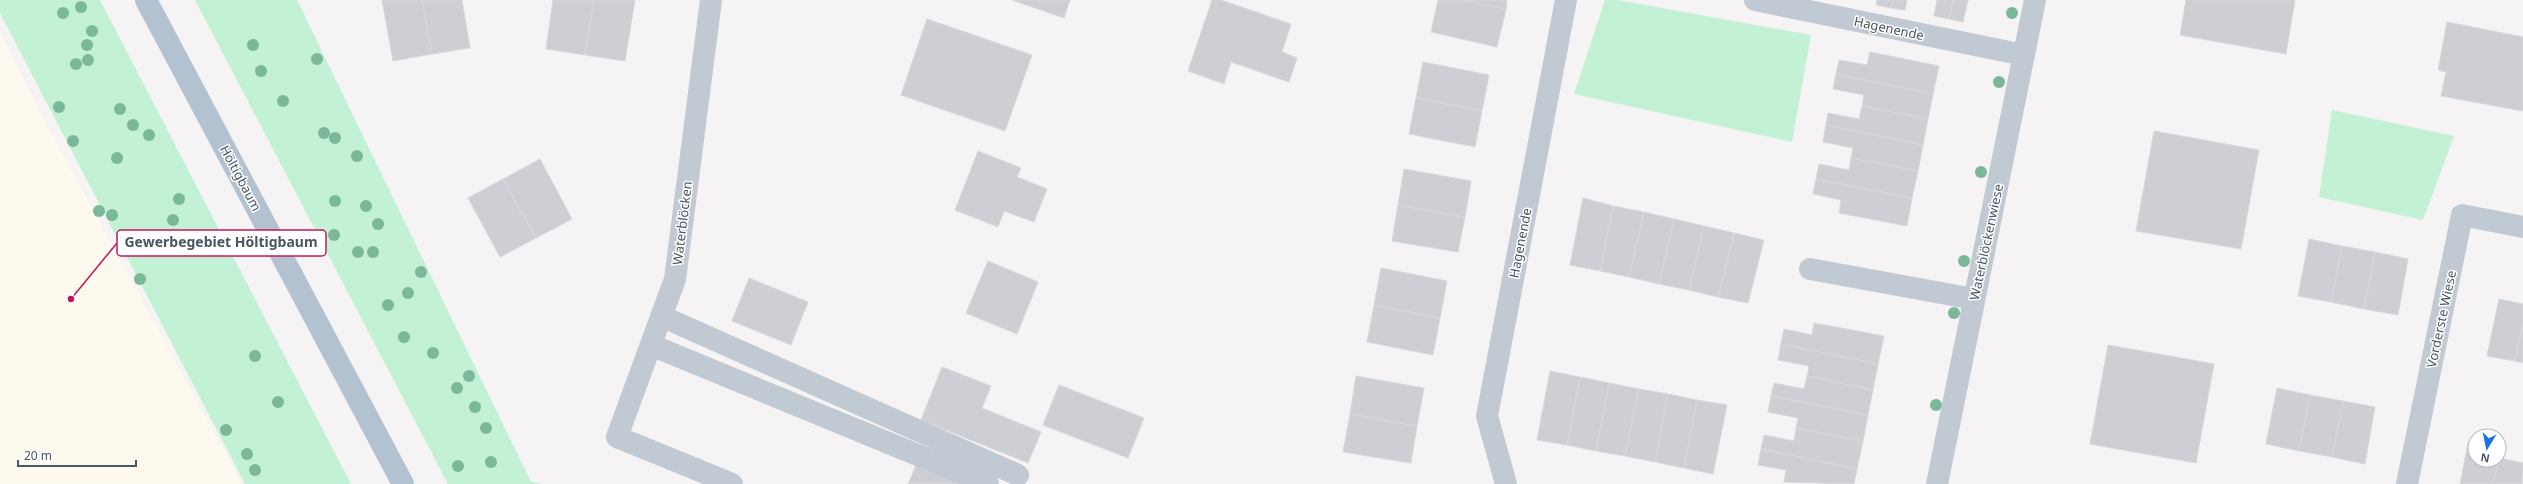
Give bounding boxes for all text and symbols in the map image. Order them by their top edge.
street label: Hagenende [1852,12,1926,44]
street label: Höltigbaum [216,142,266,214]
street label: Waterblöcken [668,180,696,266]
street label: Waterblöckenwiese [1965,182,2007,302]
street label: Hagenende [1504,206,1536,280]
callout: Gewerbegebiet Höltigbaum [117,230,326,256]
text: Gewerbegebiet Höltigbaum [124,232,318,251]
street label: Vorderste Wiese [2422,269,2460,369]
north arrow [2467,428,2507,468]
scale bar [18,442,136,468]
text: 20 m [24,447,52,464]
text: N [2479,450,2491,467]

